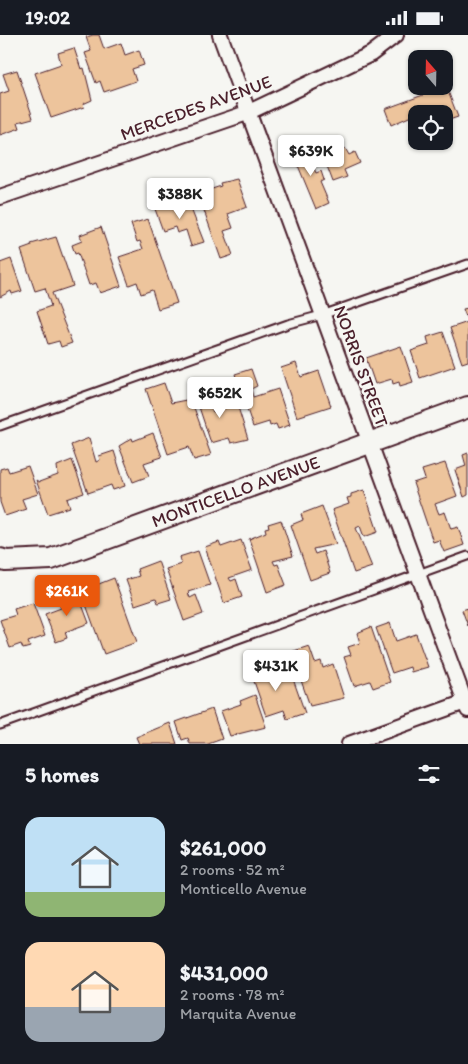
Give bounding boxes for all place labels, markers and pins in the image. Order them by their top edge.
pin: $639K [276,135,346,177]
pin: $388K [145,177,215,220]
pin: $652K [185,377,255,419]
pin: $261K [32,575,102,617]
pin: $431K [241,649,311,692]

